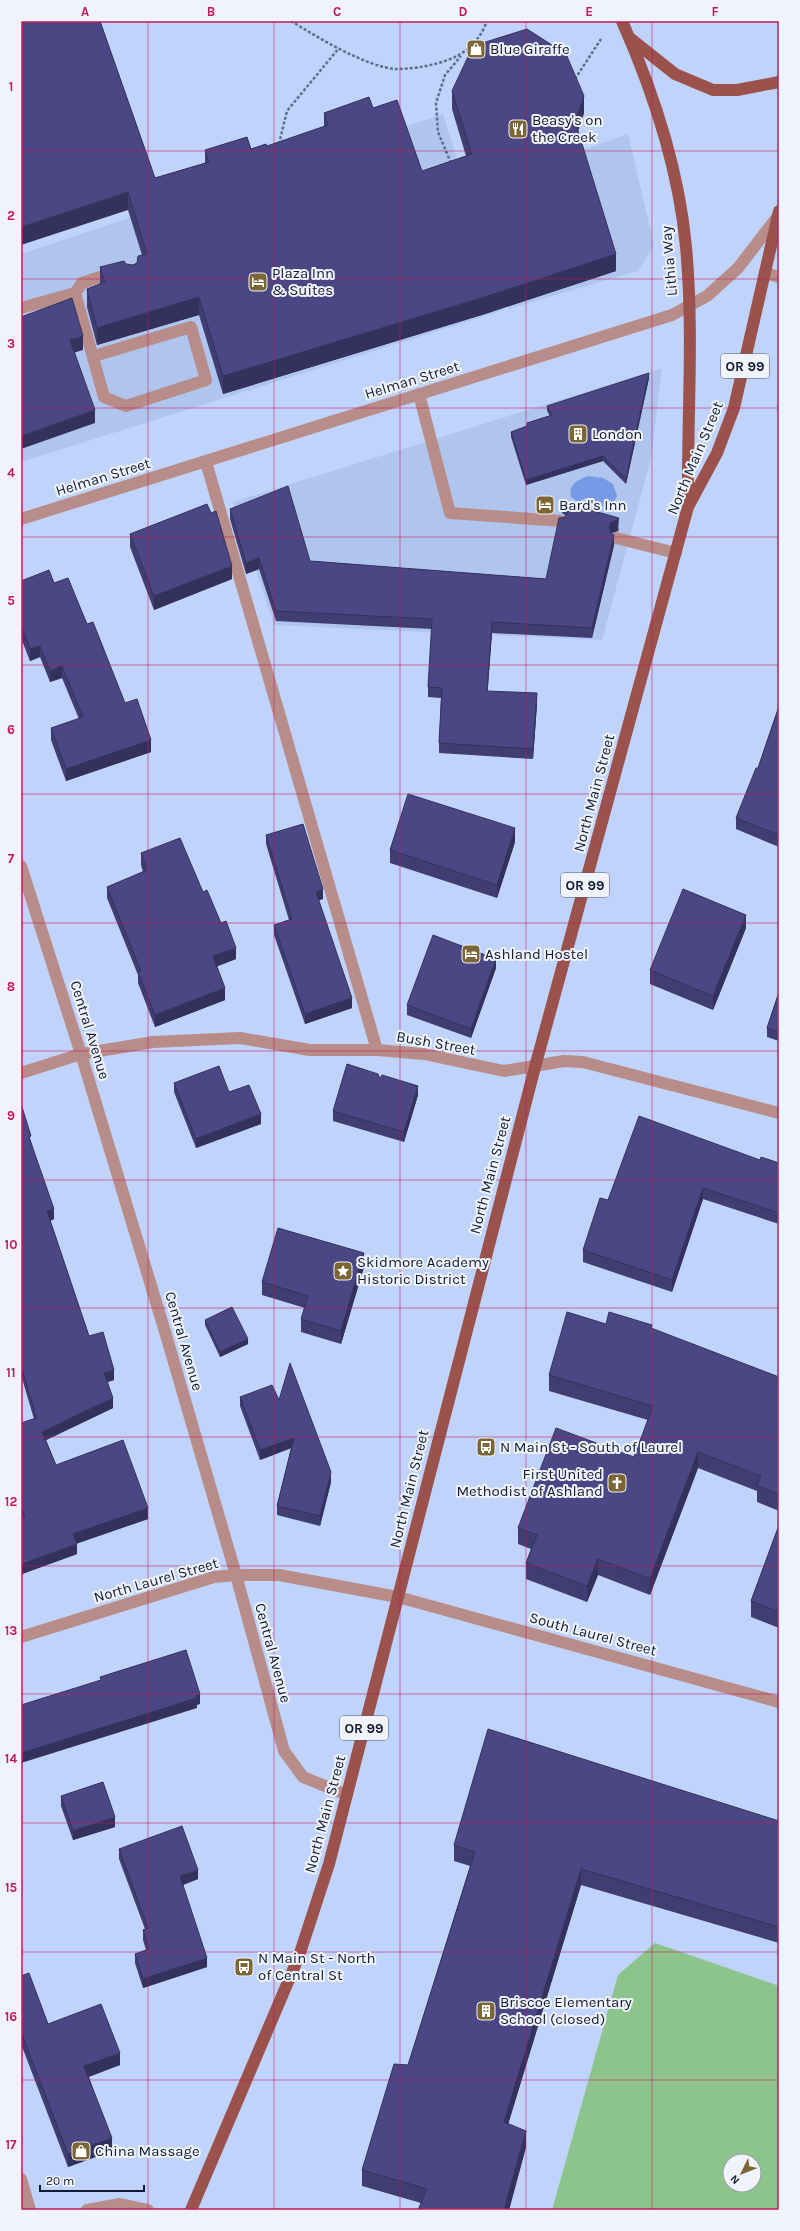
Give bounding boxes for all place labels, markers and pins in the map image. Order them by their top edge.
shop icon: Blue Giraffe [465,38,487,60]
place label: Blue Giraffe [490,40,570,58]
place label: Beasy's on the Creek [532,111,603,146]
restaurant icon: Beasy's on the Creek [507,118,529,140]
place label: Plaza Inn & Suites [272,264,334,299]
hotel icon: Plaza Inn & Suites [247,271,269,293]
building icon: London [567,423,589,445]
place label: London [592,425,642,443]
hotel icon: Bard's Inn [534,494,556,516]
place label: Bard's Inn [559,496,627,514]
hotel icon: Ashland Hostel [460,943,482,965]
place label: Ashland Hostel [485,945,588,963]
place label: Skidmore Academy Historic District [357,1253,489,1288]
place icon: Skidmore Academy Historic District [332,1260,354,1282]
bus stop icon: N Main St - South of Laurel [475,1436,497,1458]
place label: N Main St - South of Laurel [500,1438,682,1456]
place label: First United Methodist of Ashland [456,1465,603,1500]
church icon: First United Methodist of Ashland [606,1472,628,1494]
place label: N Main St - North of Central St [258,1949,376,1984]
bus stop icon: N Main St - North of Central St [233,1956,255,1978]
place label: Briscoe Elementary School (closed) [500,1993,632,2028]
building icon: Briscoe Elementary School (closed) [475,2000,497,2022]
shop icon: China Massage [70,2140,92,2162]
place label: China Massage [95,2142,200,2160]

